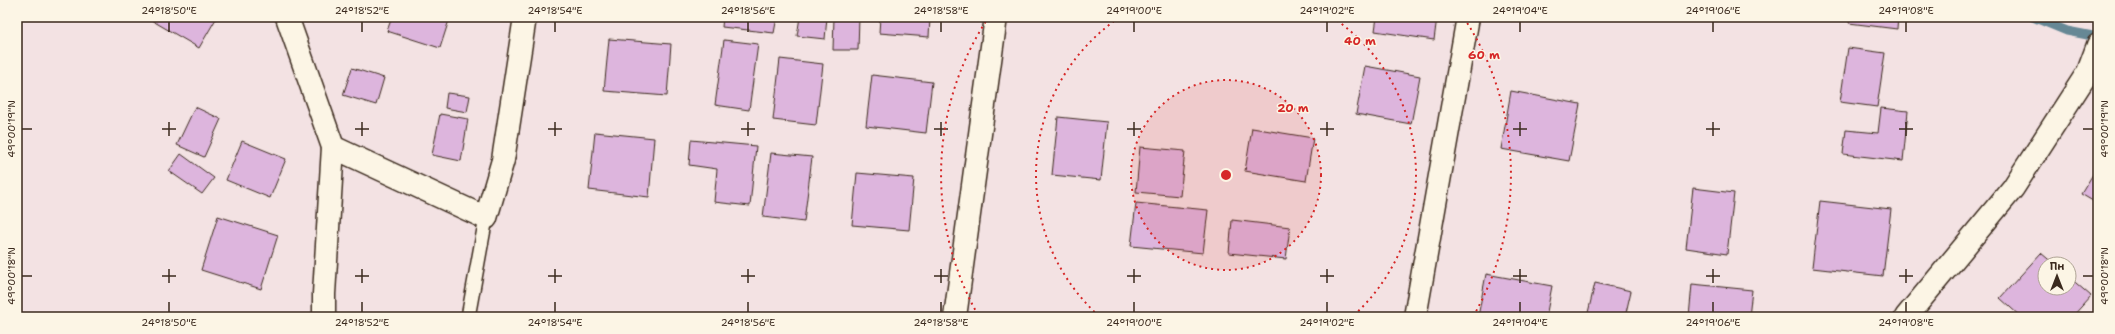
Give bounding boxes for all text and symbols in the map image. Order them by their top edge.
text: 24°18'50"E [141,4,197,17]
text: 24°18'52"E [335,4,389,17]
text: 24°18'54"E [528,4,583,17]
text: 24°18'56"E [721,4,775,17]
text: 24°18'58"E [914,4,968,17]
text: 24°19'00"E [1106,4,1162,17]
text: 24°19'02"E [1299,4,1355,17]
text: 24°19'04"E [1492,4,1548,17]
text: 24°19'06"E [1686,4,1741,17]
text: 24°19'08"E [1878,4,1934,17]
text: 40 m [1344,33,1376,49]
text: 60 m [1468,47,1500,63]
text: 49°00'19"N [5,100,18,158]
text: 20 m [1277,100,1309,116]
text: 49°00'19"N [2098,100,2111,158]
centre of rings [1219,168,1233,182]
text: 49°00'18"N [5,247,18,305]
text: 49°00'18"N [2098,247,2111,305]
north arrow [2037,256,2077,296]
text: Пн [2050,259,2064,274]
text: 24°18'50"E [141,316,197,329]
text: 24°18'52"E [335,316,389,329]
text: 24°18'54"E [528,316,583,329]
text: 24°18'56"E [721,316,775,329]
text: 24°18'58"E [914,316,968,329]
text: 24°19'00"E [1106,316,1162,329]
text: 24°19'02"E [1299,316,1355,329]
text: 24°19'04"E [1492,316,1548,329]
text: 24°19'06"E [1686,316,1741,329]
text: 24°19'08"E [1878,316,1934,329]

